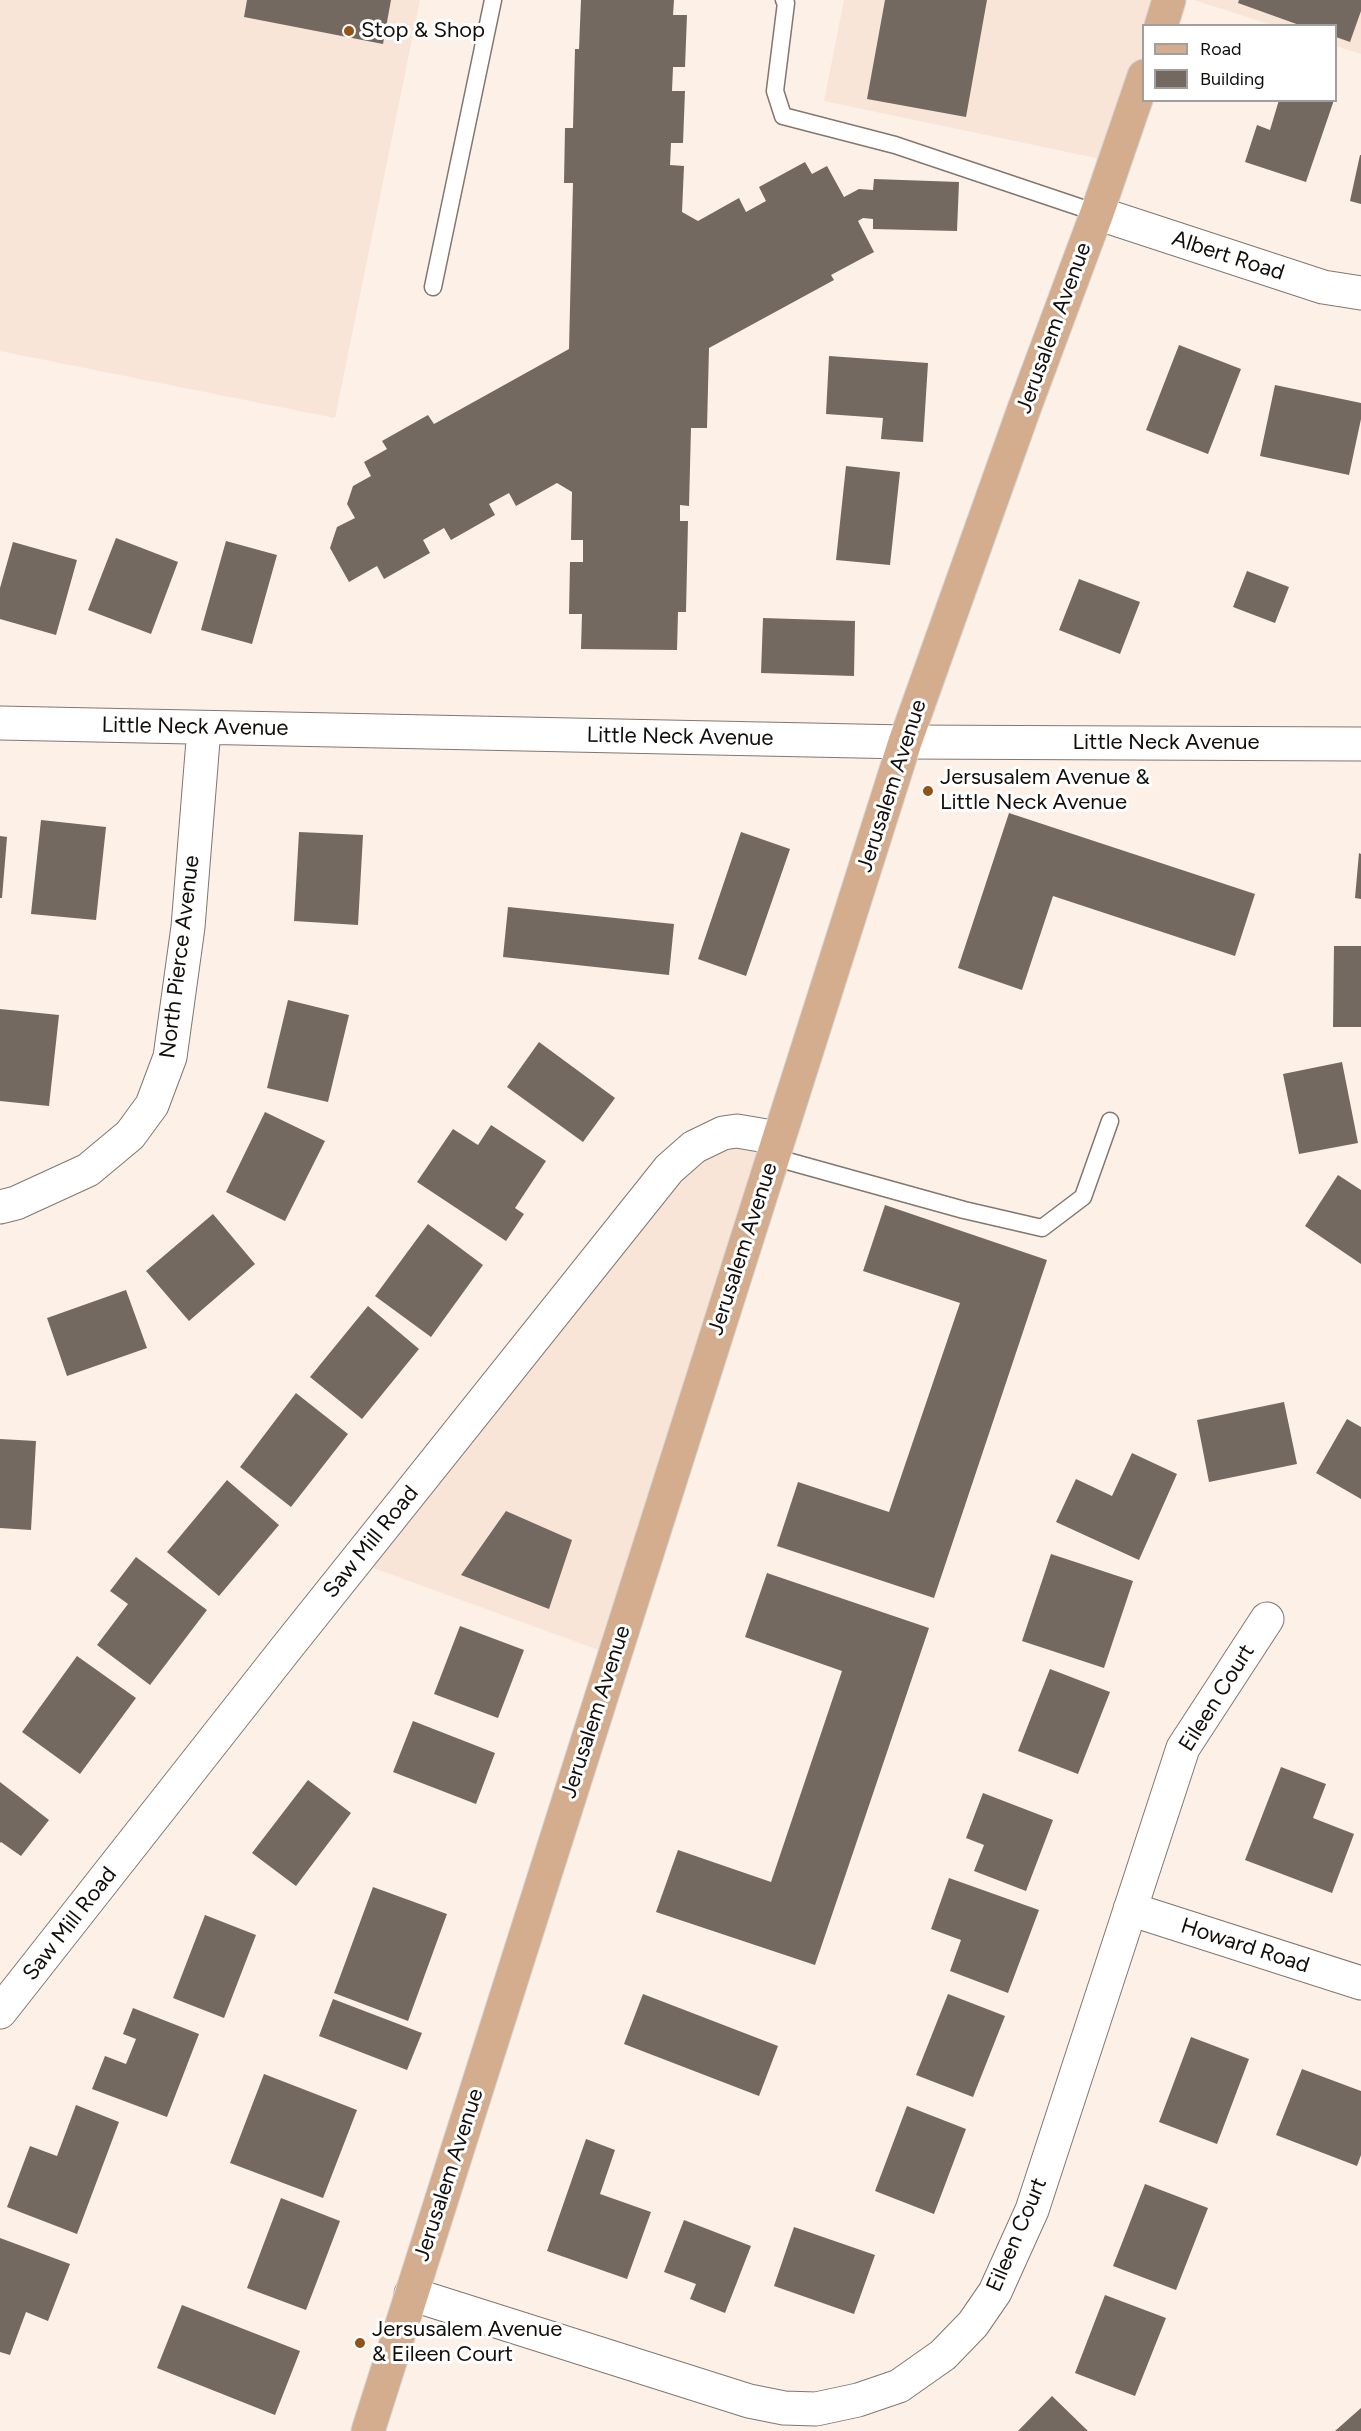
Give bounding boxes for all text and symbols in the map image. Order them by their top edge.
place label: Stop & Shop [361,18,485,44]
marker: Stop & Shop [342,24,356,38]
legend [1142,24,1337,102]
text: Road [1200,38,1241,60]
text: Building [1200,68,1265,90]
street label: Albert Road [1169,225,1287,287]
street label: Jerusalem Avenue [1011,239,1097,417]
street label: Jerusalem Avenue [852,696,932,876]
street label: Little Neck Avenue [101,712,289,742]
street label: Little Neck Avenue [586,722,774,752]
street label: Little Neck Avenue [1073,730,1259,756]
place label: Jersusalem Avenue & Little Neck Avenue [940,765,1150,816]
marker: Jersusalem Avenue & Little Neck Avenue [921,784,935,798]
street label: North Pierce Avenue [154,854,206,1060]
street label: Jerusalem Avenue [703,1159,783,1339]
street label: Saw Mill Road [318,1481,424,1603]
street label: Jerusalem Avenue [556,1622,636,1802]
street label: Eileen Court [1174,1640,1260,1756]
street label: Saw Mill Road [18,1862,122,1986]
street label: Howard Road [1177,1913,1313,1979]
street label: Jerusalem Avenue [409,2085,489,2265]
street label: Eileen Court [981,2174,1053,2296]
place label: Jersusalem Avenue & Eileen Court [372,2317,562,2368]
marker: Jersusalem Avenue & Eileen Court [353,2336,367,2350]

